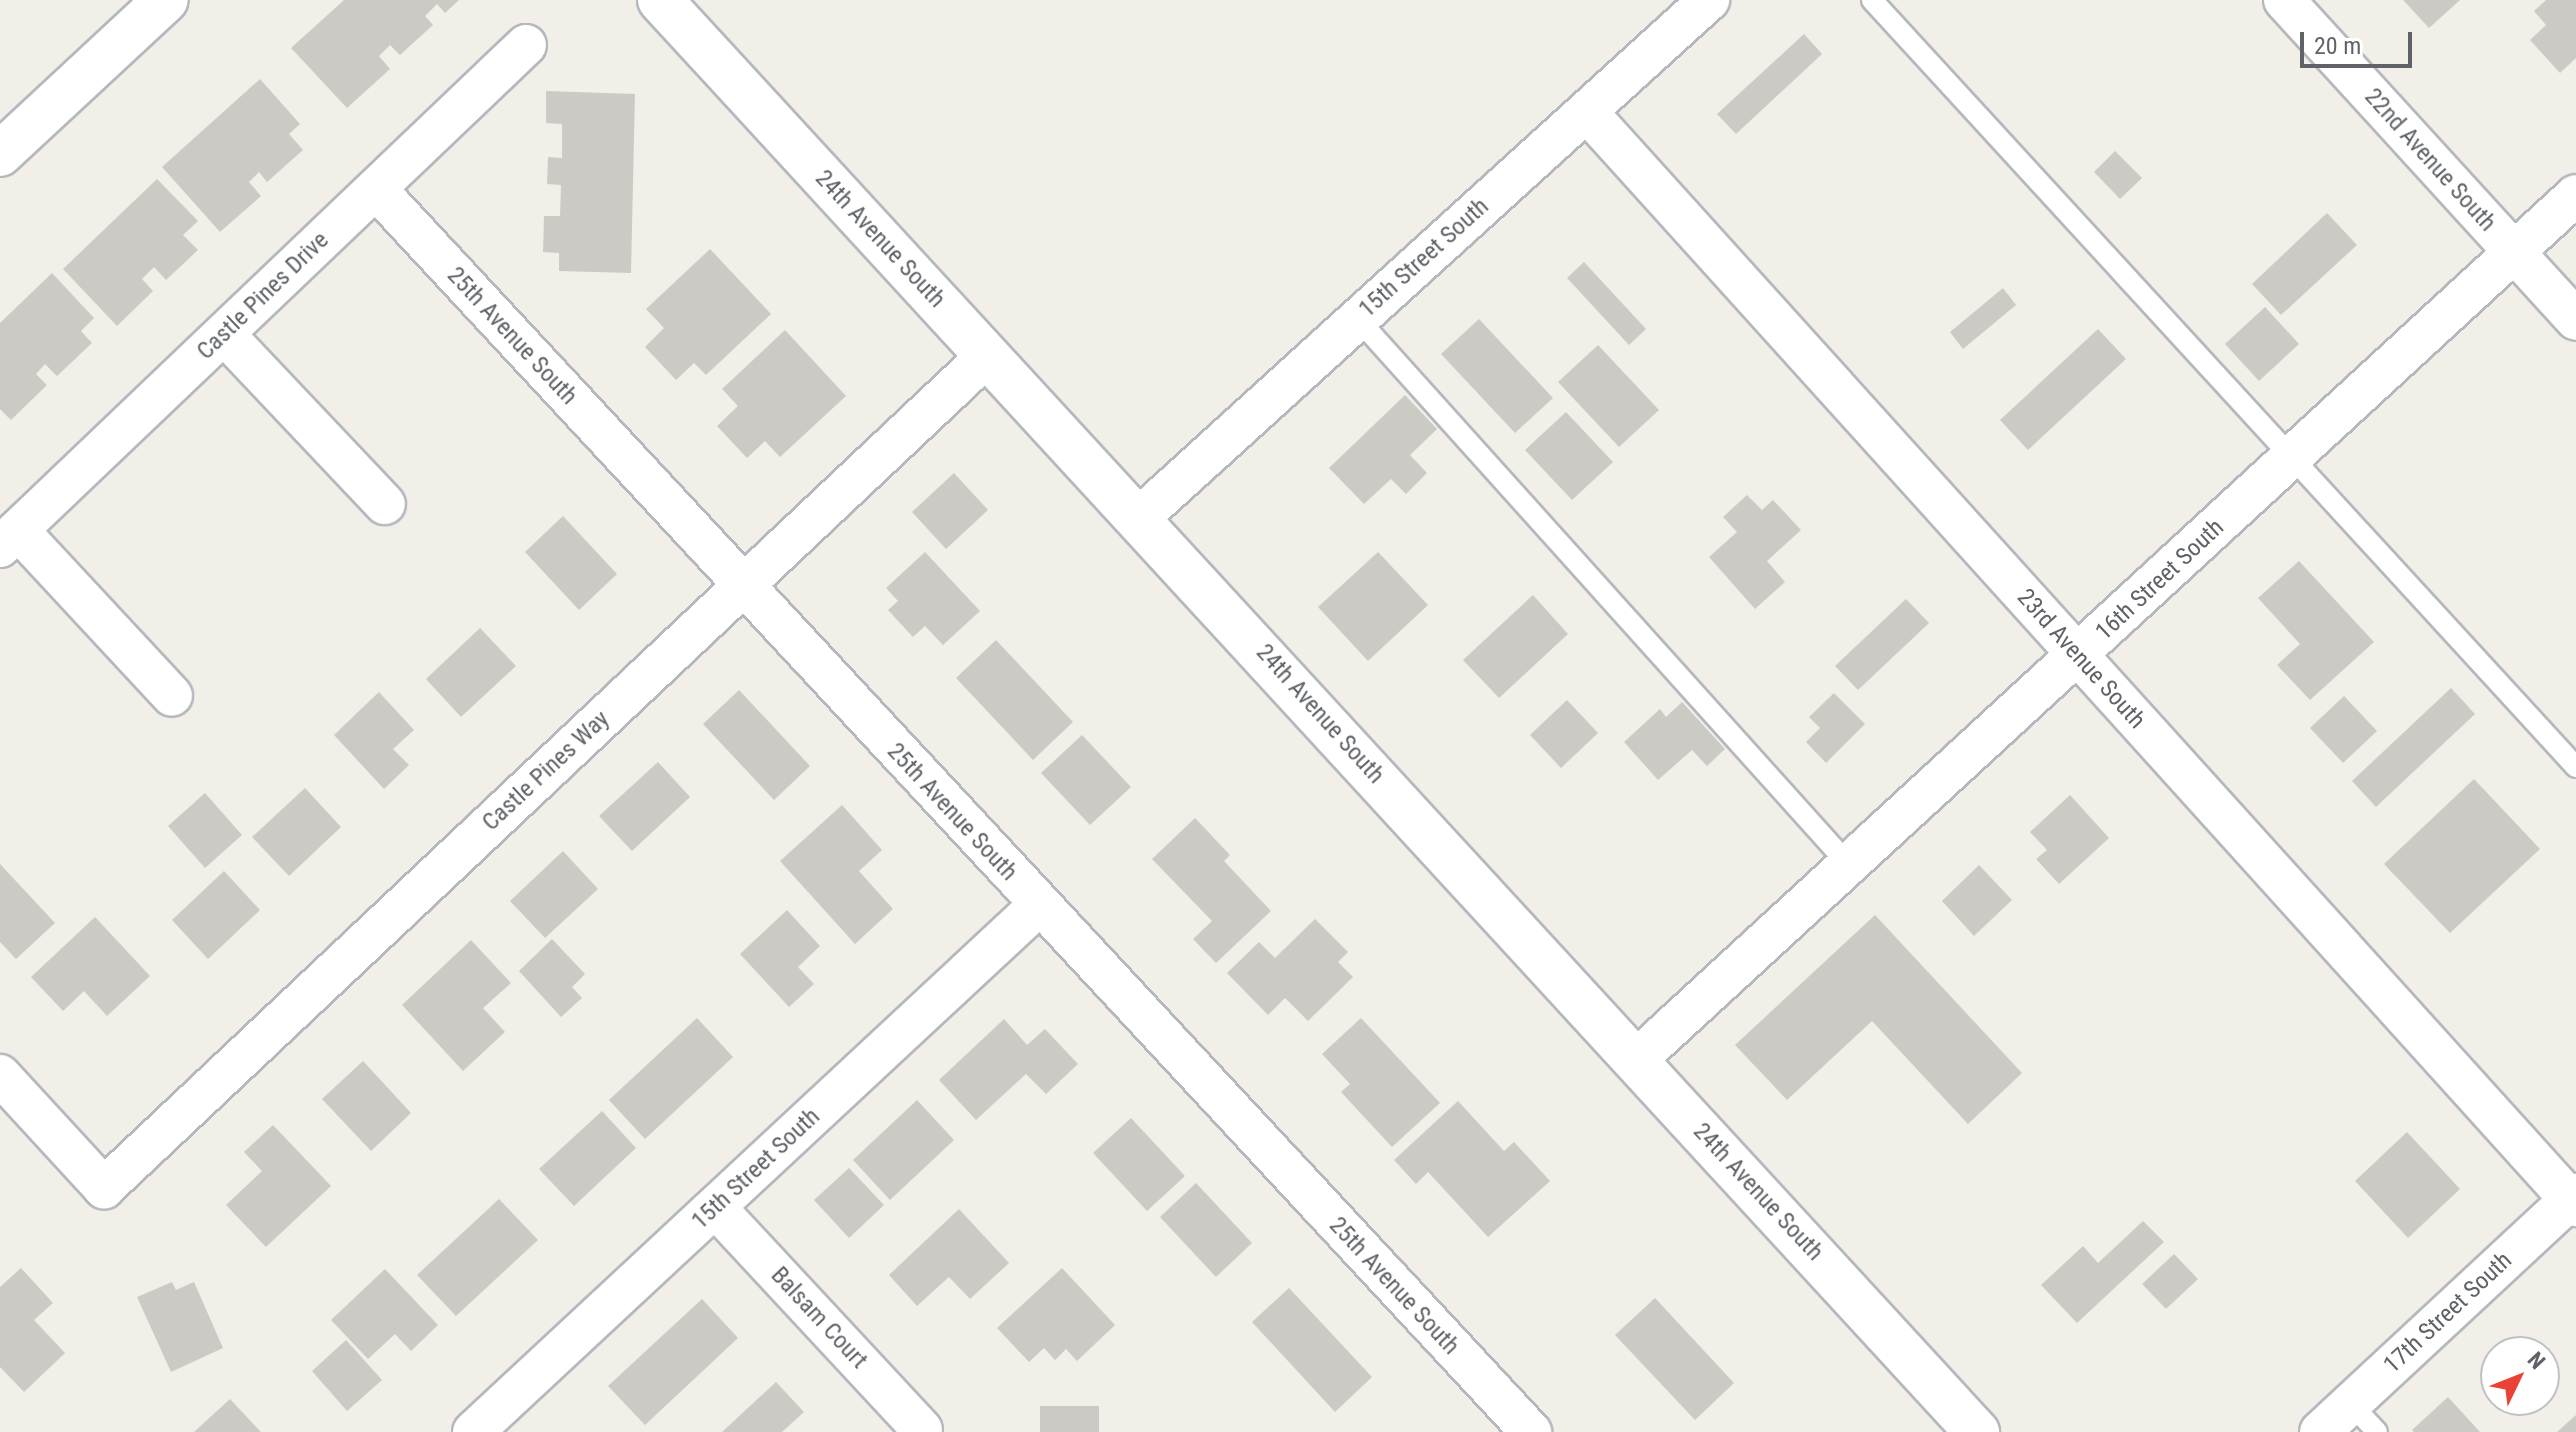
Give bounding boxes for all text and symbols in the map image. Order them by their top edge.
scale bar [2304,16,2416,66]
text: 20 m [2314,32,2361,60]
street label: 22nd Avenue South [2358,83,2502,237]
street label: 24th Avenue South [809,164,951,314]
street label: 15th Street South [1353,192,1495,324]
street label: Castle Pines Drive [191,226,335,366]
street label: 25th Avenue South [441,261,583,411]
street label: 16th Street South [2090,513,2230,647]
street label: 23rd Avenue South [2011,583,2151,735]
street label: 24th Avenue South [1250,638,1390,790]
street label: Castle Pines Way [477,705,615,837]
street label: 25th Avenue South [881,737,1023,887]
street label: 15th Street South [686,1102,826,1236]
street label: 24th Avenue South [1687,1117,1829,1267]
street label: 25th Avenue South [1323,1211,1465,1361]
street label: 17th Street South [2378,1246,2518,1380]
street label: Balsam Court [765,1261,873,1375]
north arrow [2480,1336,2560,1416]
text: N [2523,1347,2550,1374]

